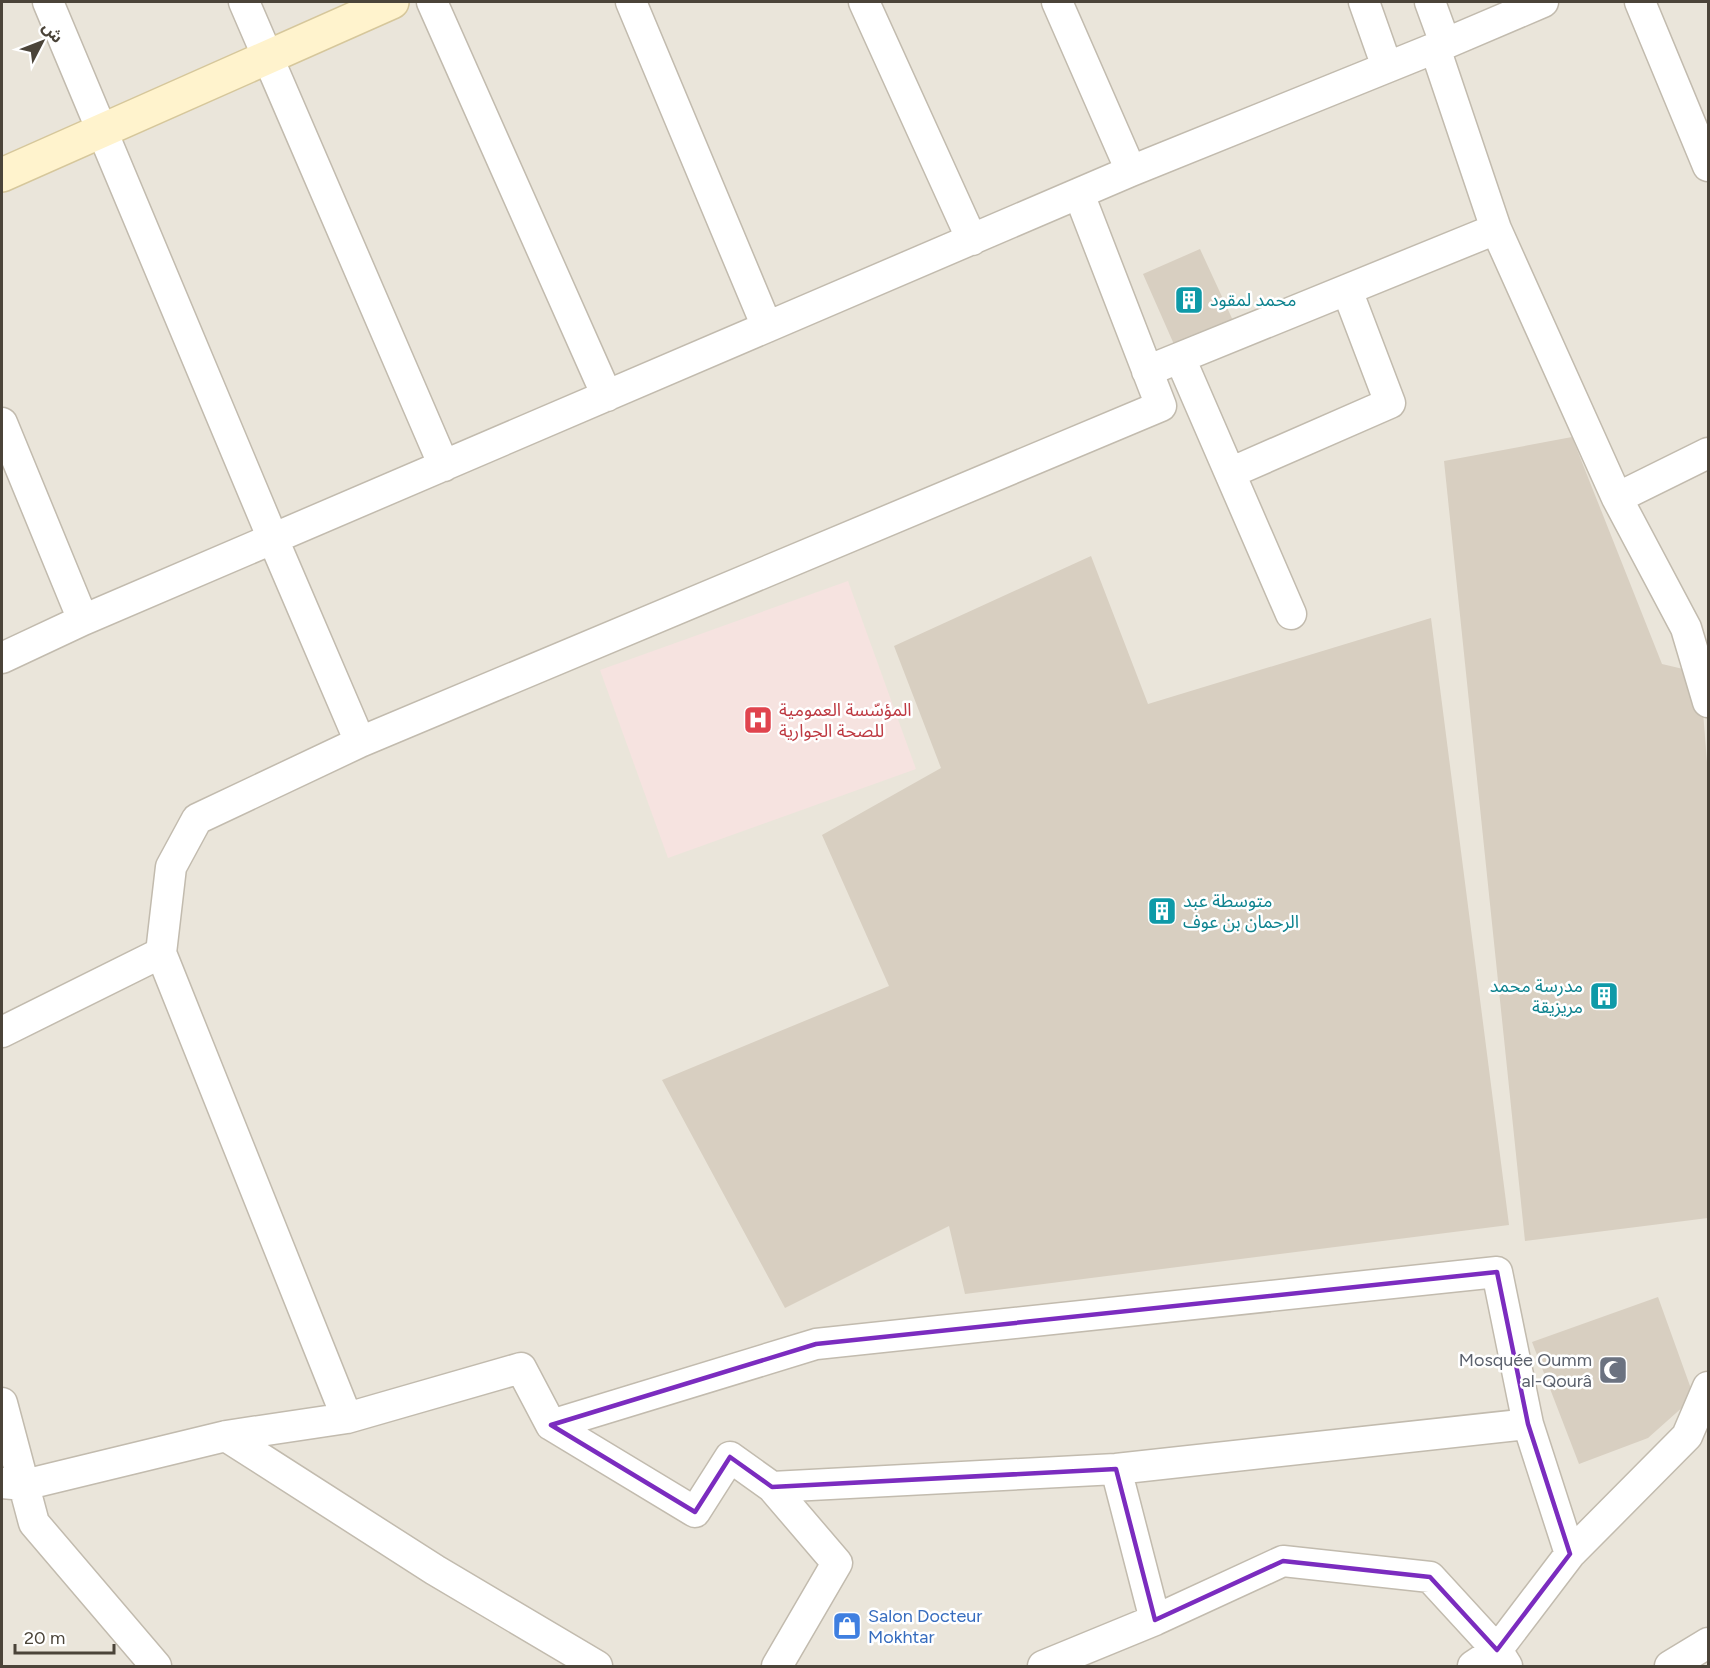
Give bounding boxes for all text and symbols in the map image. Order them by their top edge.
north arrow [12,12,72,72]
text: ش [38,18,67,47]
building icon: محمد لمقود [1173,284,1205,316]
place label: محمد لمقود [1210,289,1296,311]
place label: المؤسّسة العمومية للصحة الجوارية [779,699,912,742]
hospital icon: المؤسّسة العمومية للصحة الجوارية [742,704,774,736]
place label: متوسطة عبد الرحمان بن عوف [1183,890,1299,933]
building icon: متوسطة عبد الرحمان بن عوف [1146,895,1178,927]
place label: مدرسة محمد مريزيقة [1490,975,1583,1018]
building icon: مدرسة محمد مريزيقة [1588,980,1620,1012]
place label: Mosquée Oumm al-Qourâ [1459,1349,1592,1392]
mosque icon: Mosquée Oumm al-Qourâ [1597,1354,1629,1386]
place label: Salon Docteur Mokhtar [868,1605,982,1648]
shop icon: Salon Docteur Mokhtar [831,1610,863,1642]
scale bar [15,1617,114,1655]
text: 20 m [24,1627,65,1649]

